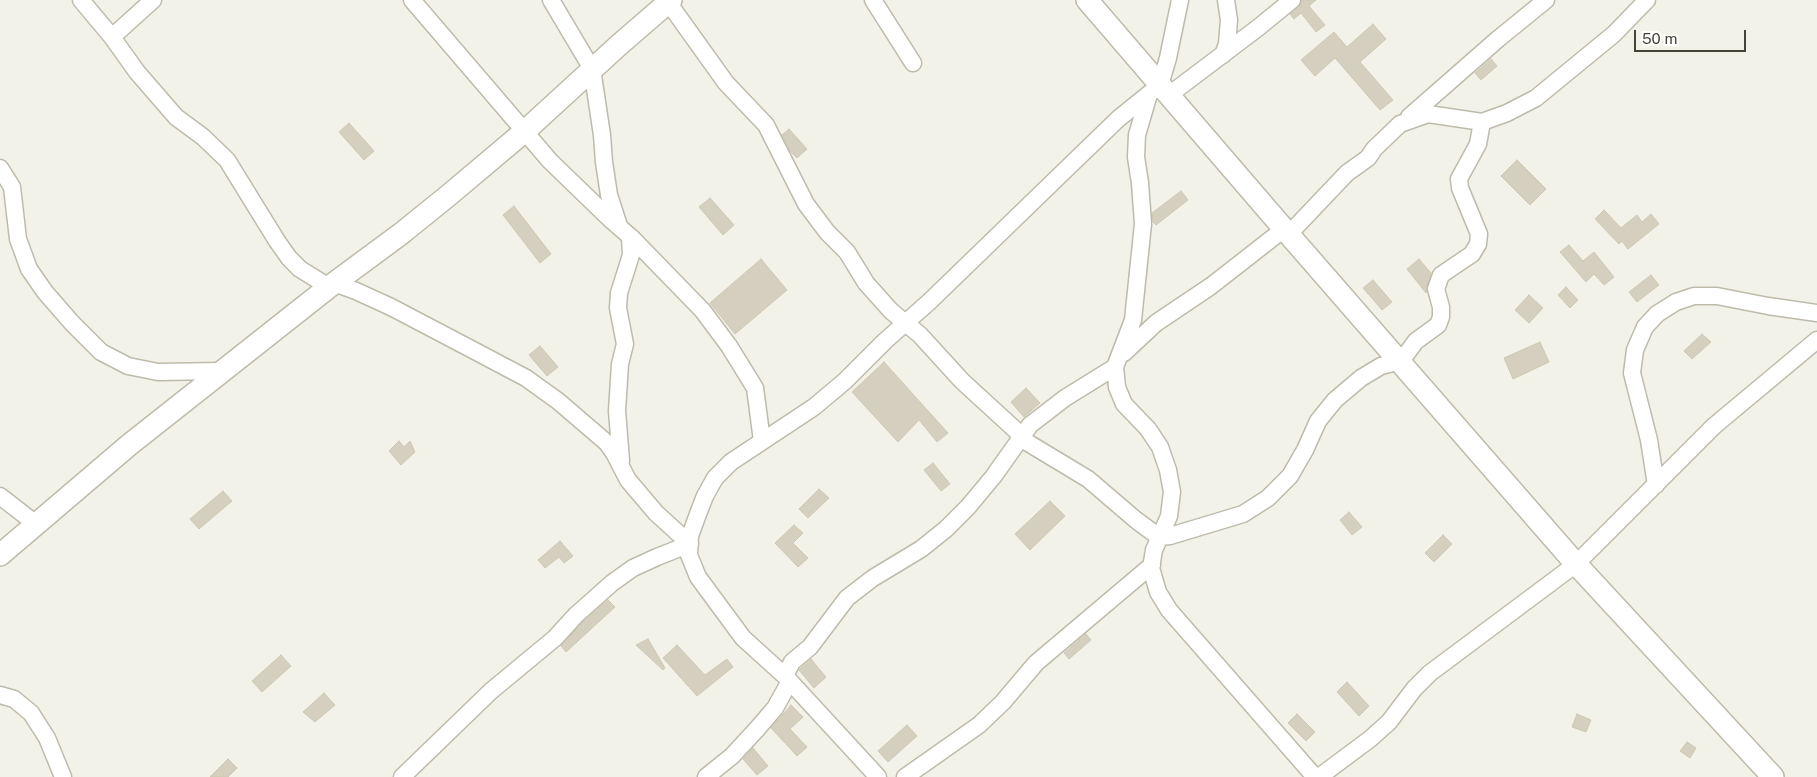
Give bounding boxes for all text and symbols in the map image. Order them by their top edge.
scale bar [1637,20,1750,52]
text: 50 m [1642,30,1677,47]

